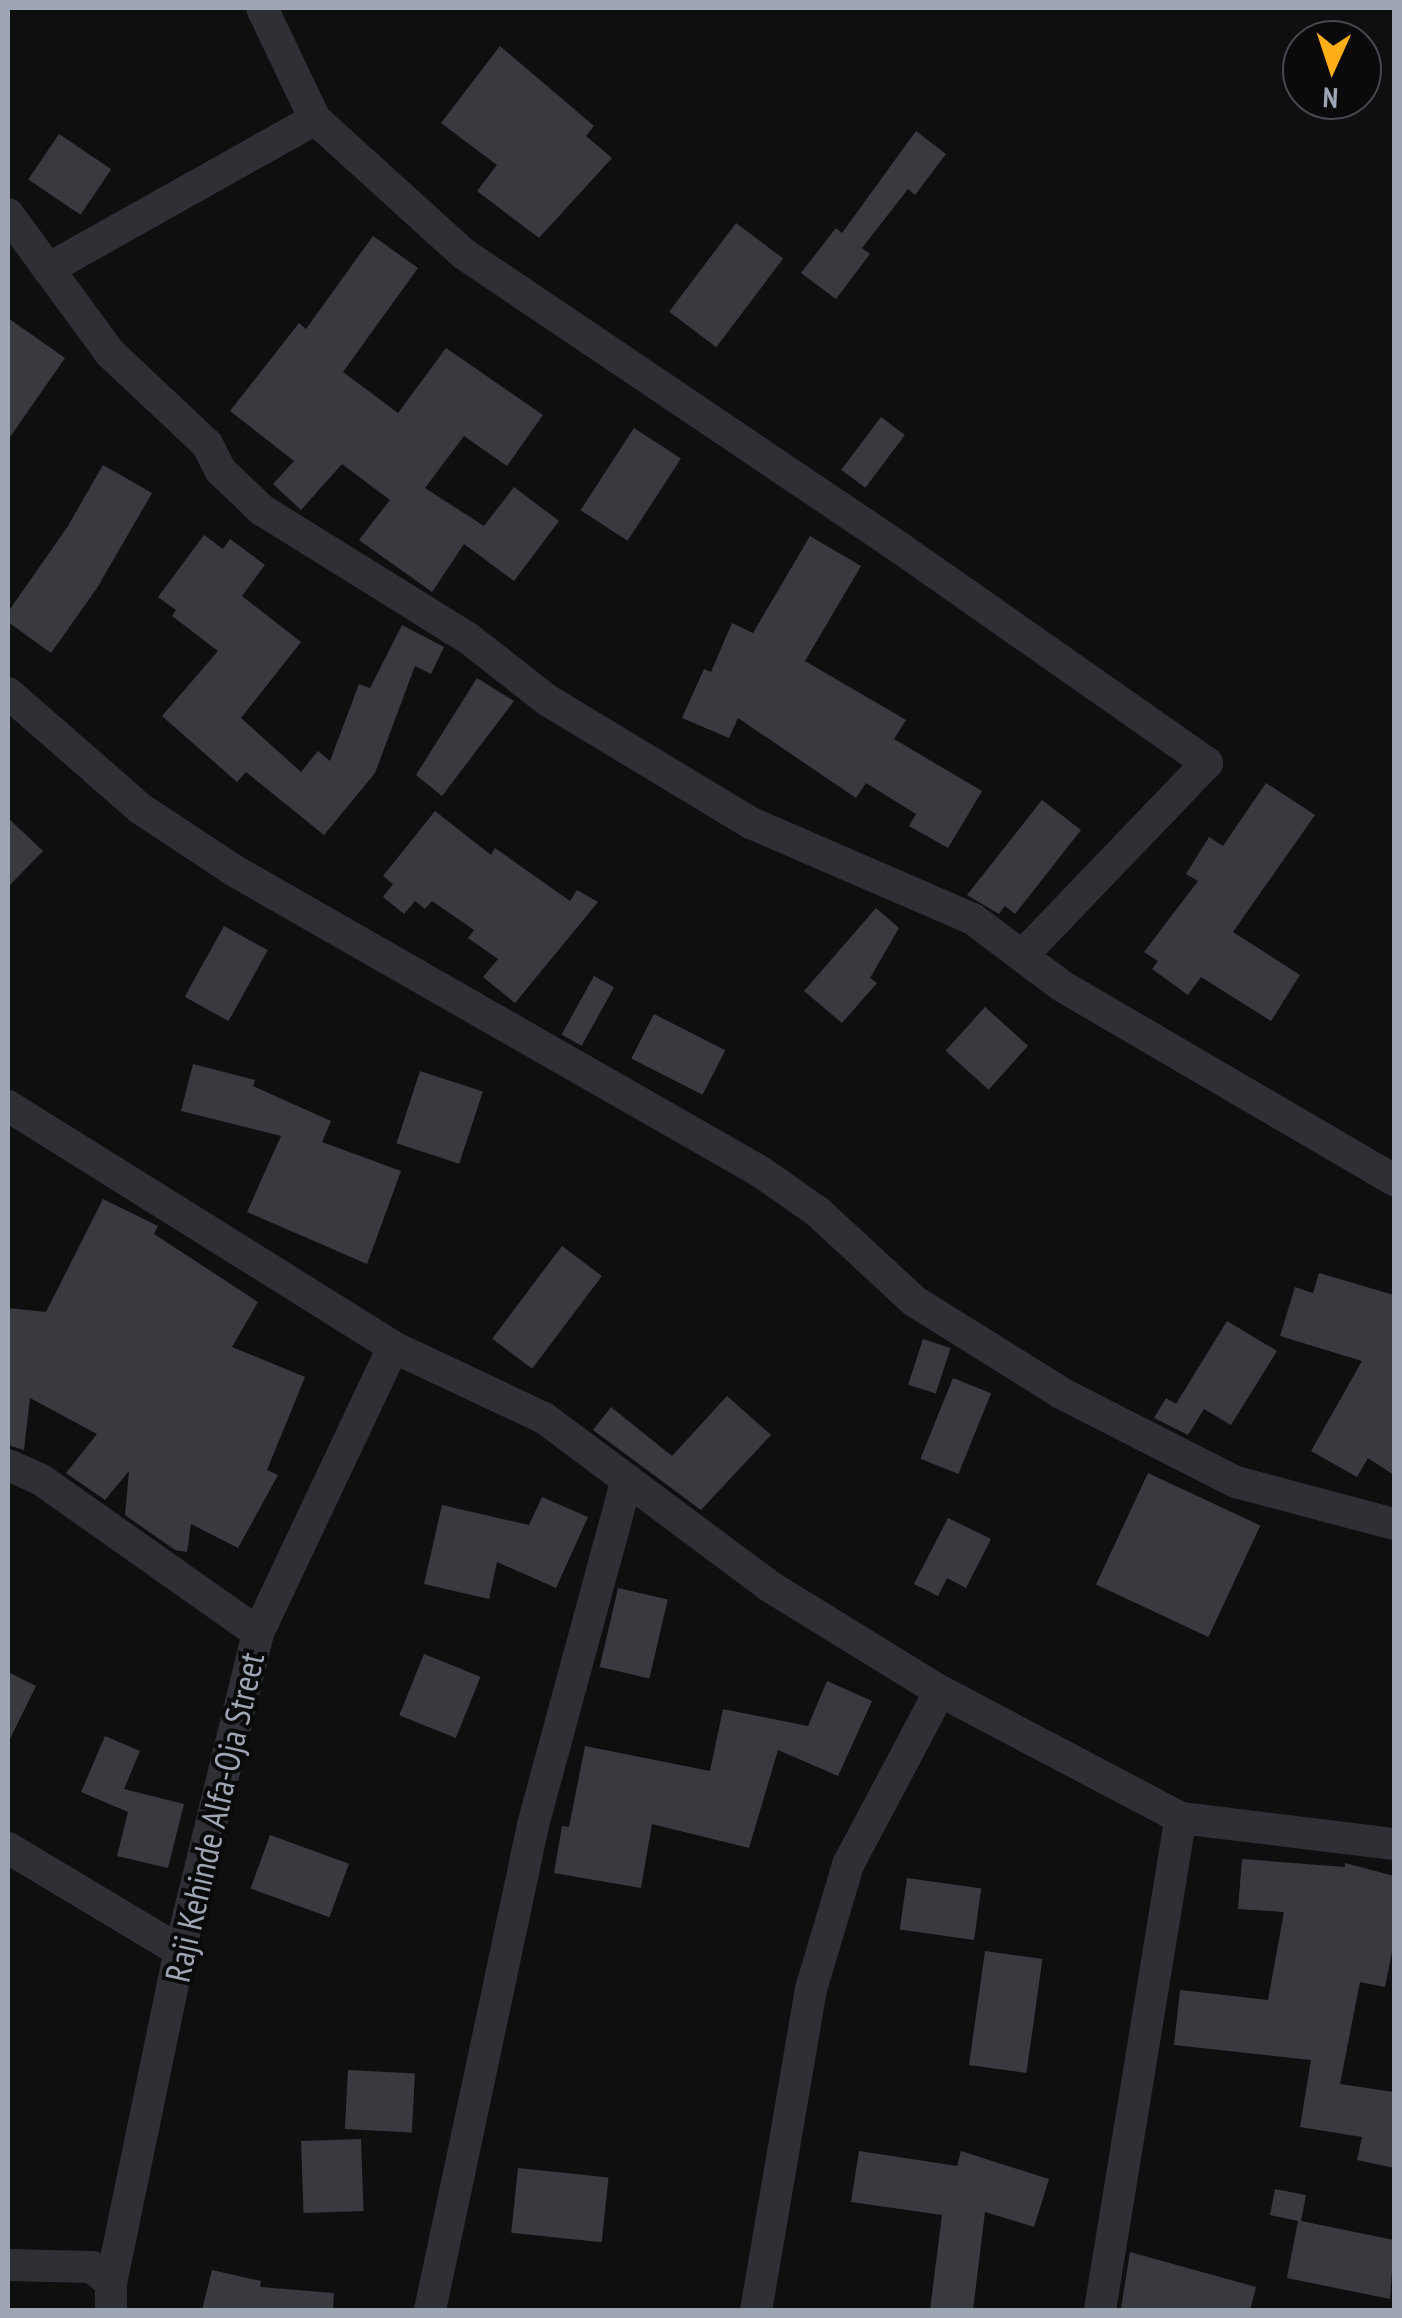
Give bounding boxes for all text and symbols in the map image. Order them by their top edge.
north arrow [1282,20,1382,120]
text: N [1322,80,1339,117]
street label: Raji Kehinde Alfa-Oja Street [156,1648,272,1986]

